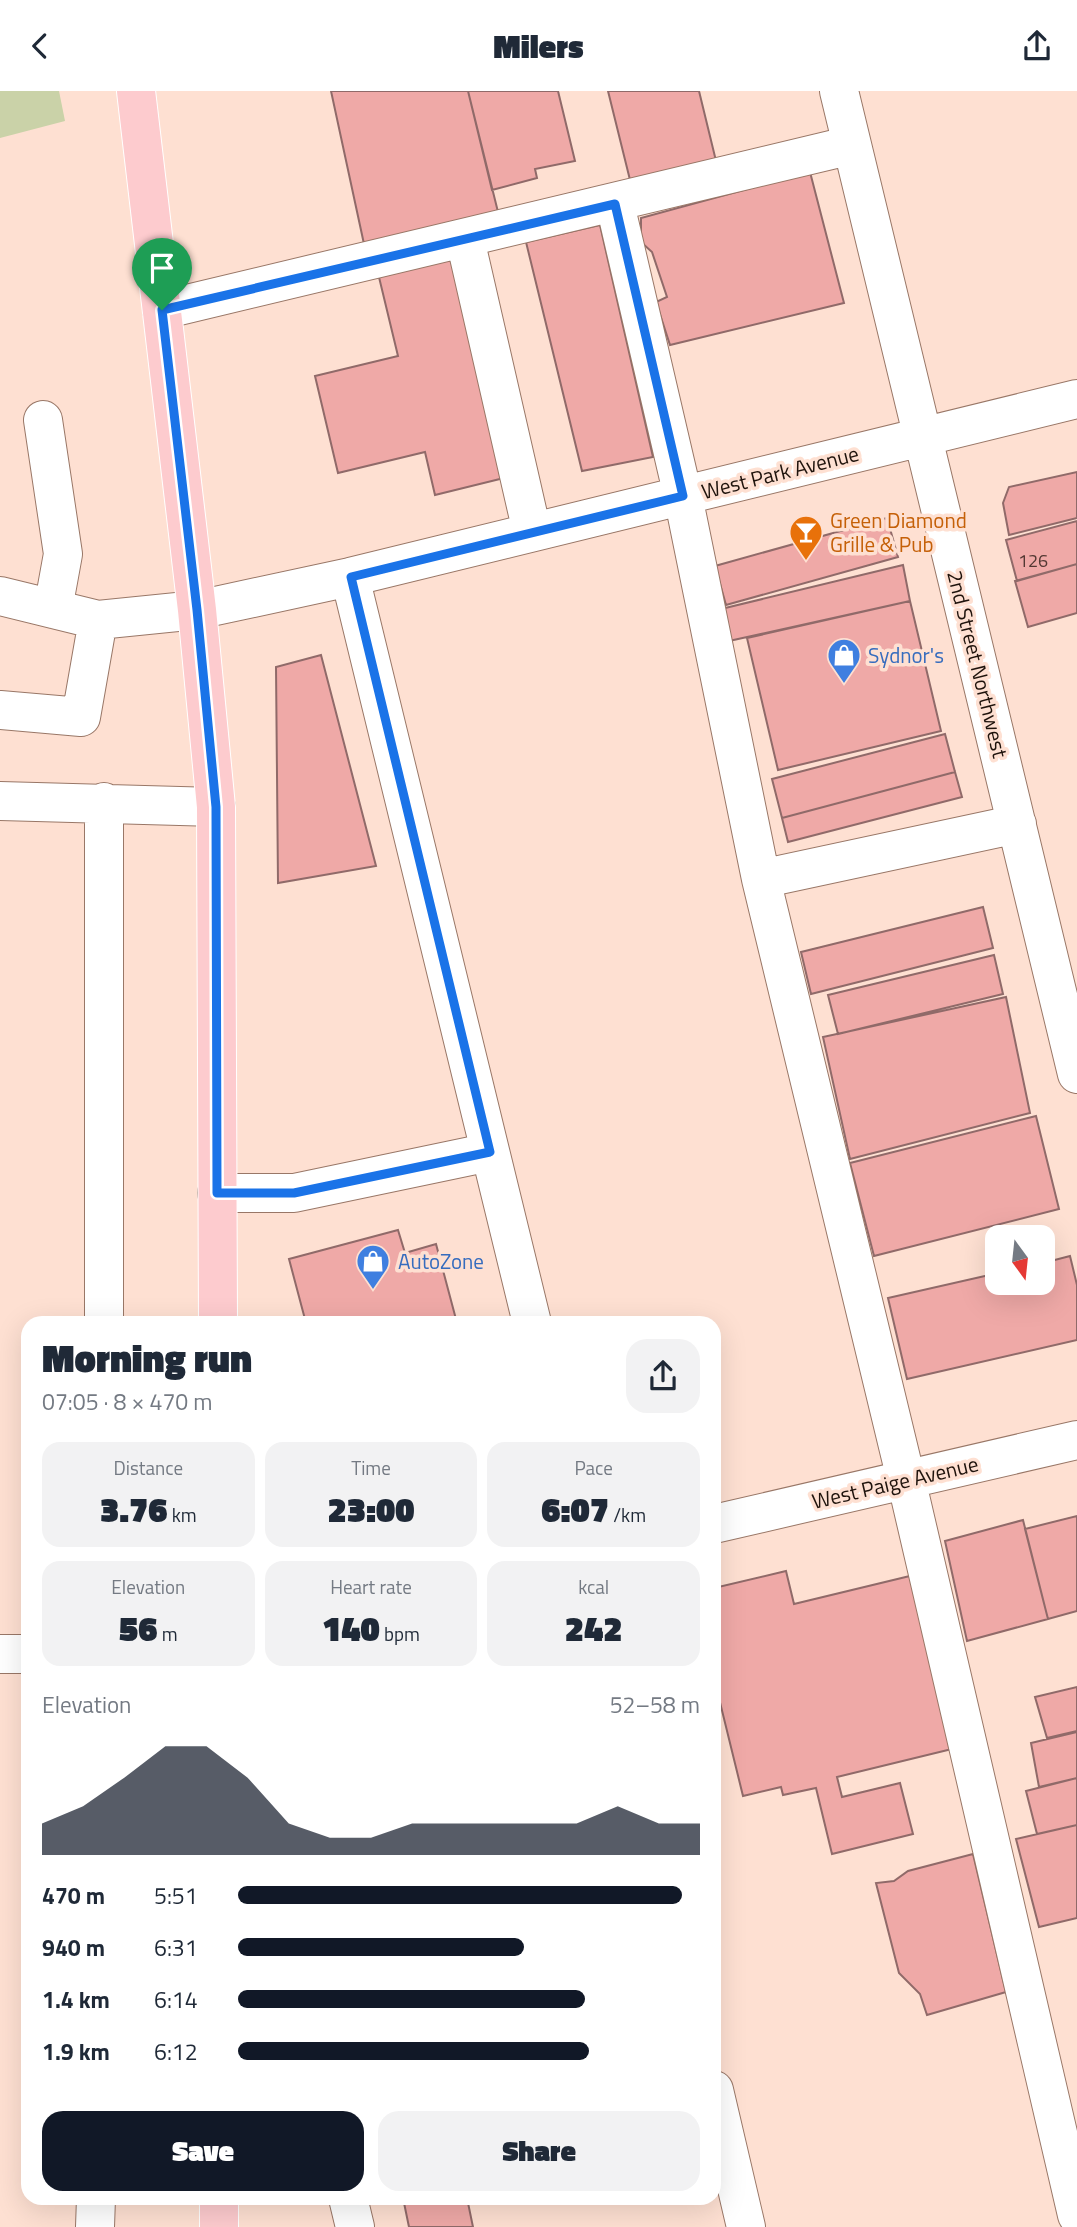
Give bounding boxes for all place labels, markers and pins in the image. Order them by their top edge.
pin [132,238,192,310]
place label: Green Diamond Grille & Pub [830,504,967,560]
bar icon: Green Diamond Grille & Pub [787,513,825,562]
shop icon: Sydnor's [825,636,863,685]
place label: Sydnor's [868,639,944,671]
shop icon: AutoZone [354,1242,392,1291]
place label: AutoZone [398,1245,484,1277]

